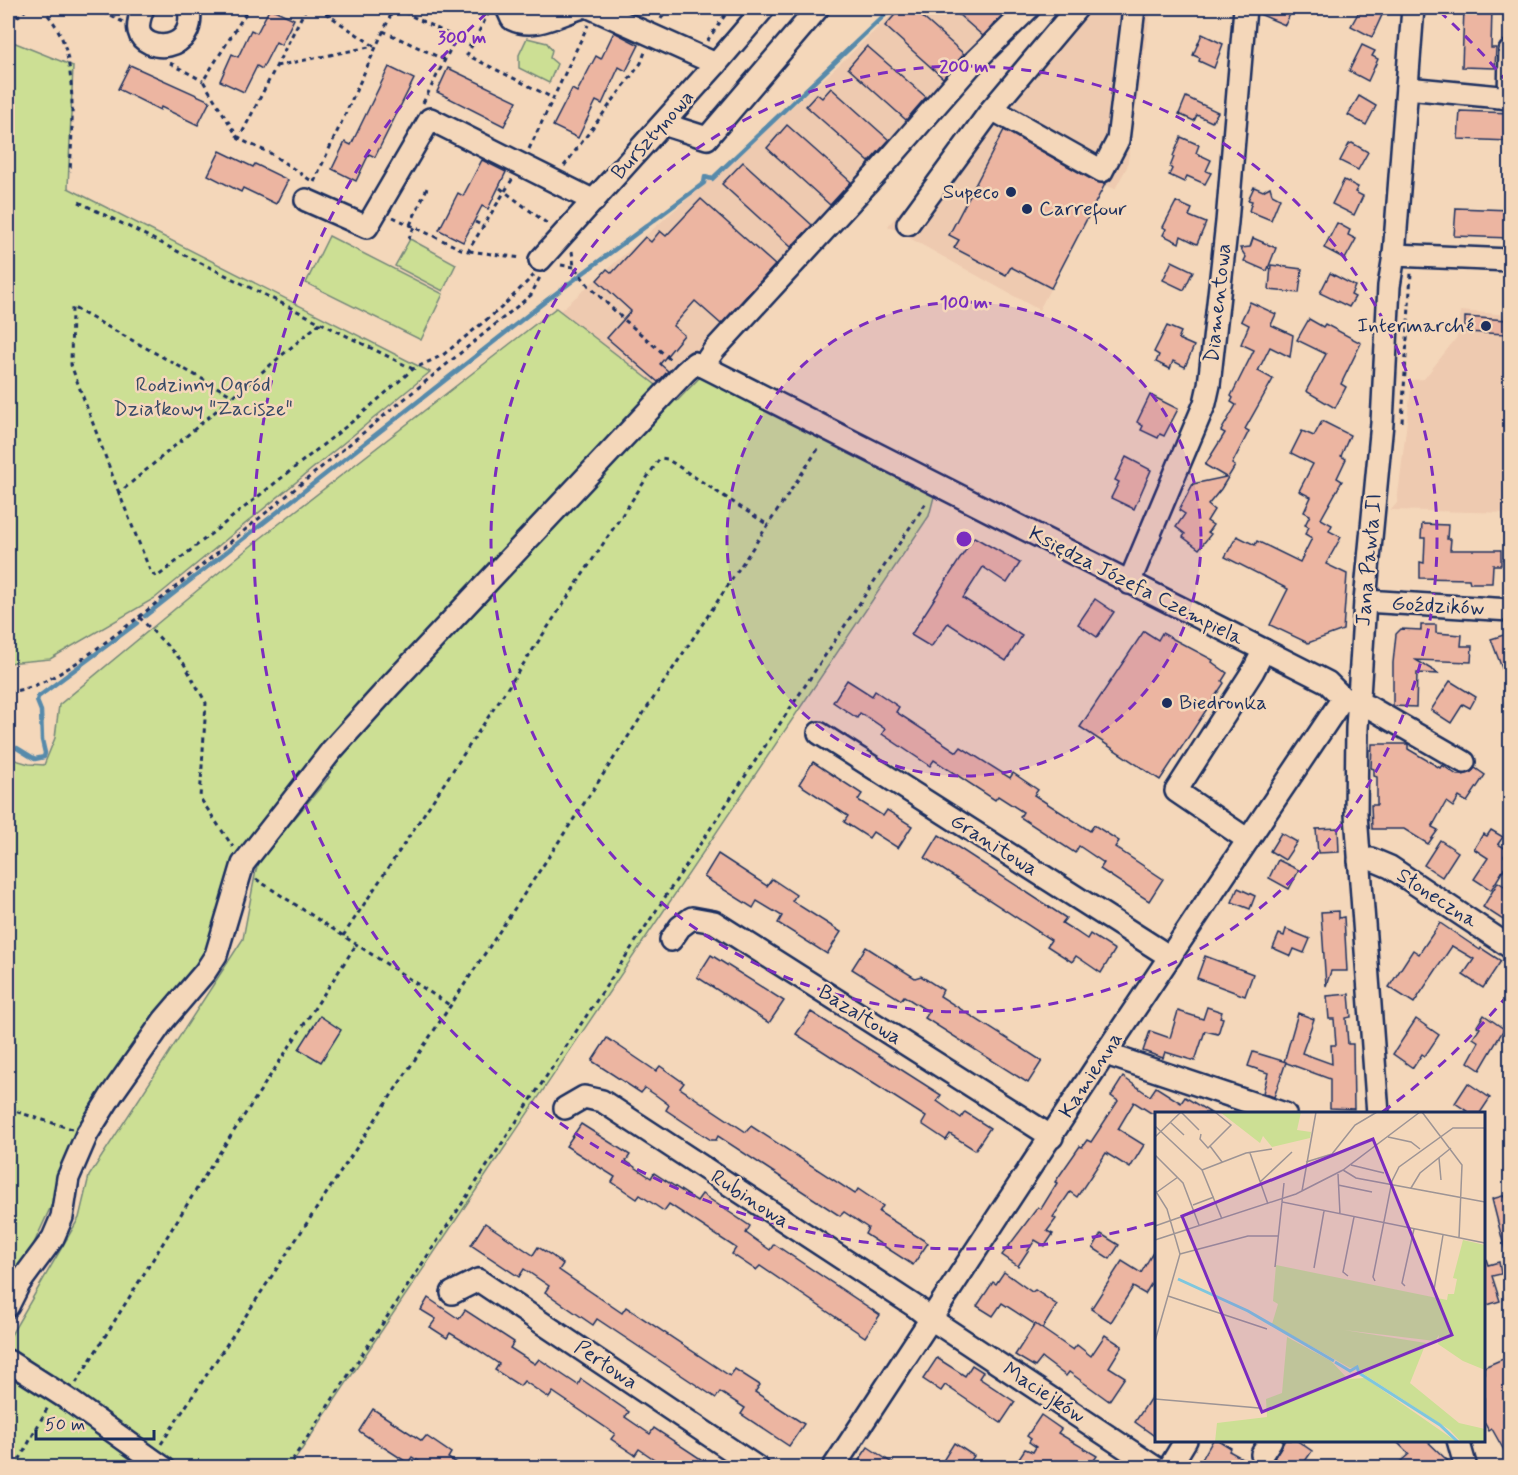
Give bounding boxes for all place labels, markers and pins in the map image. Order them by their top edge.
place label: Supeco [943,178,999,206]
marker: Supeco [1004,185,1018,199]
place label: Carrefour [1039,195,1127,225]
marker: Carrefour [1020,202,1034,216]
place label: Intermarché [1357,312,1474,340]
marker: Intermarché [1479,319,1493,333]
centre of rings [954,529,974,549]
place label: Biedronka [1179,689,1267,717]
marker: Biedronka [1160,696,1174,710]

